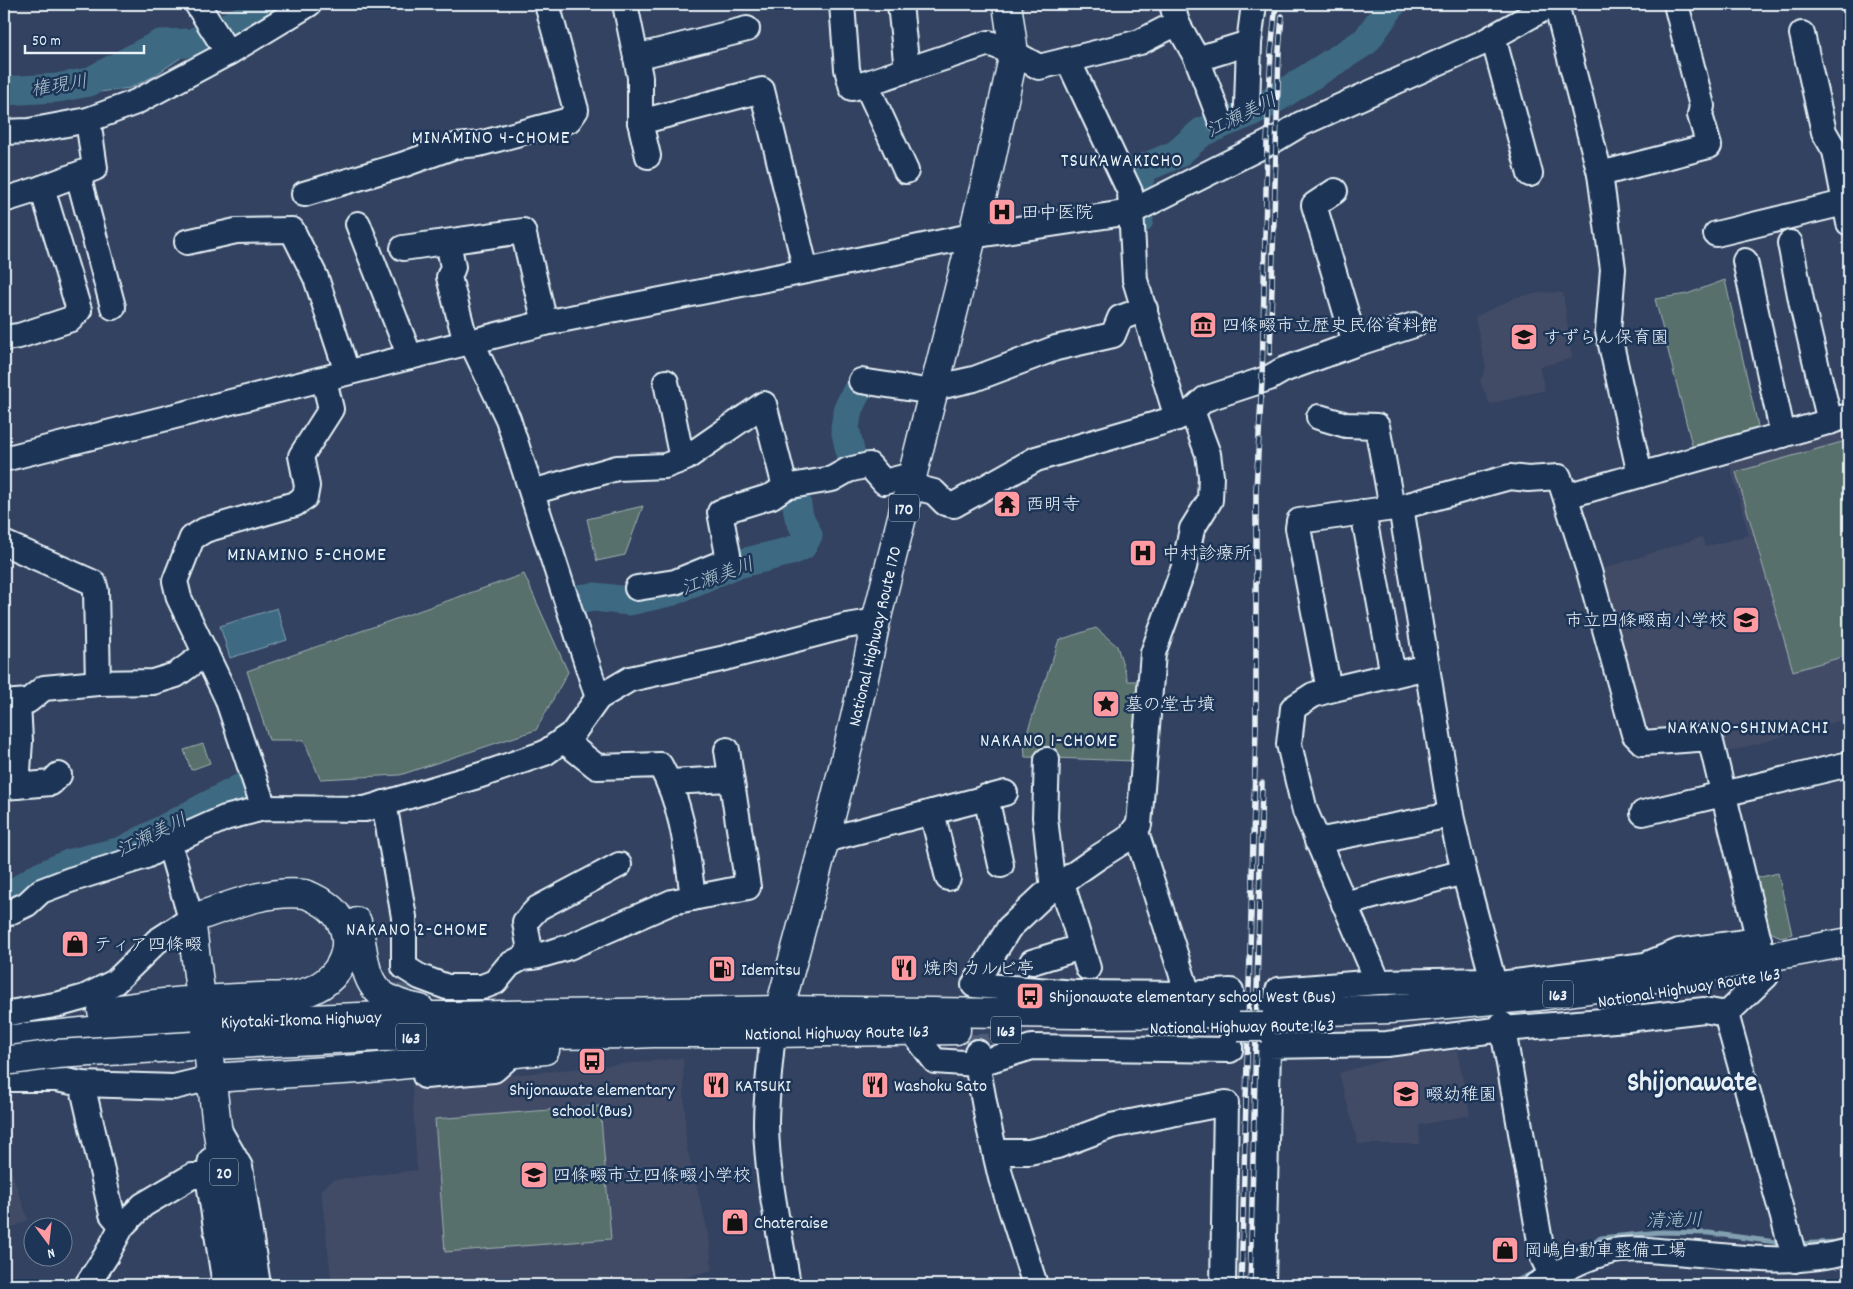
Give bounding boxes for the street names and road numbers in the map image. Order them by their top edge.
road number: 170 [889,494,919,522]
street label: National Highway Route 170 [844,544,909,729]
street label: National Highway Route 163 [1596,963,1782,1016]
road number: 163 [1543,981,1573,1008]
street label: Kiyotaki-Ikoma Highway [220,1006,383,1037]
street label: National Highway Route 163 [1150,1014,1334,1043]
road number: 163 [991,1016,1021,1044]
street label: National Highway Route 163 [745,1020,929,1049]
road number: 163 [396,1024,426,1050]
road number: 20 [210,1158,238,1186]

